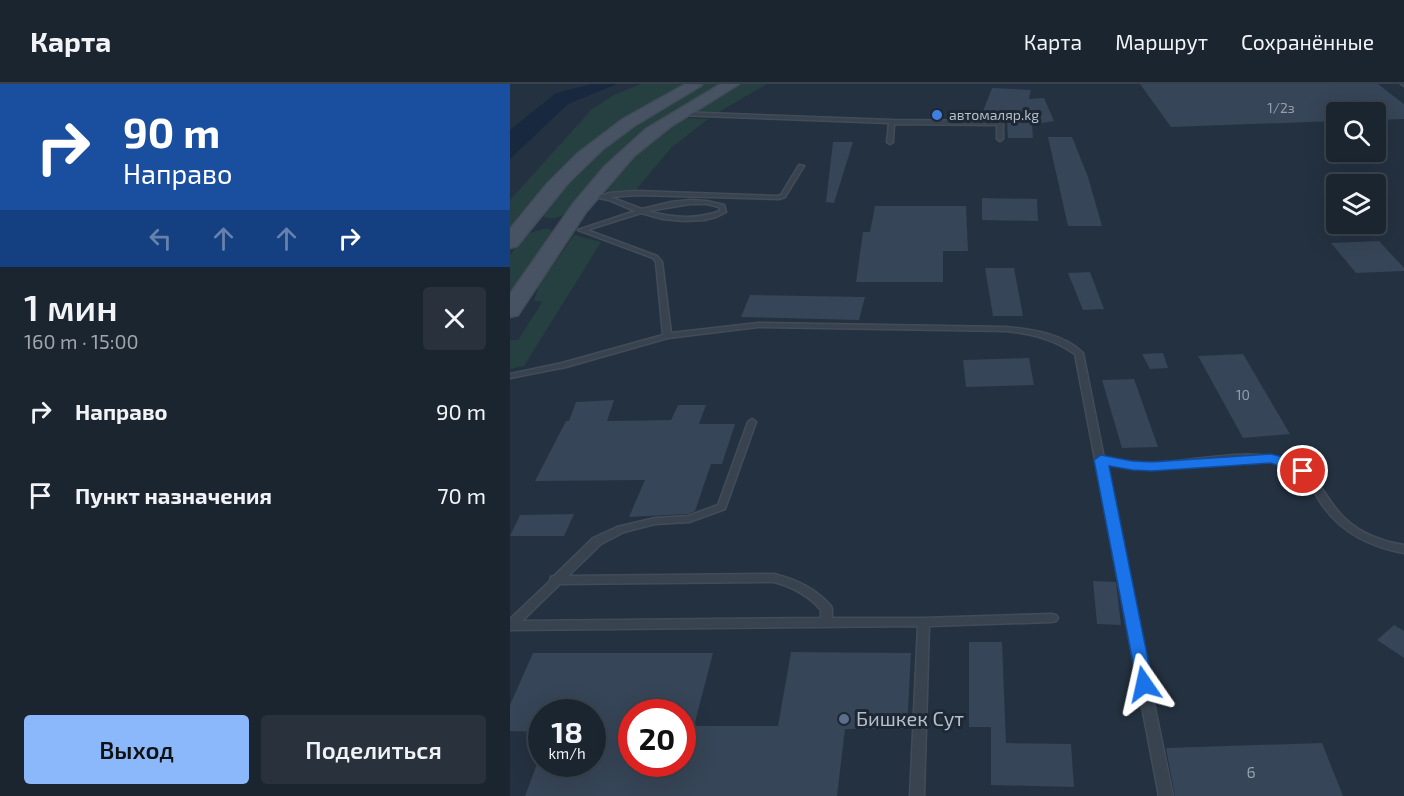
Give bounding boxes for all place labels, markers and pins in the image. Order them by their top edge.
place label: автомаляр.kg [949,106,1039,123]
marker: автомаляр.kg [930,108,944,122]
pin [1277,445,1328,496]
place label: Бишкек Сут [856,706,964,731]
marker: Бишкек Сут [837,712,851,726]

